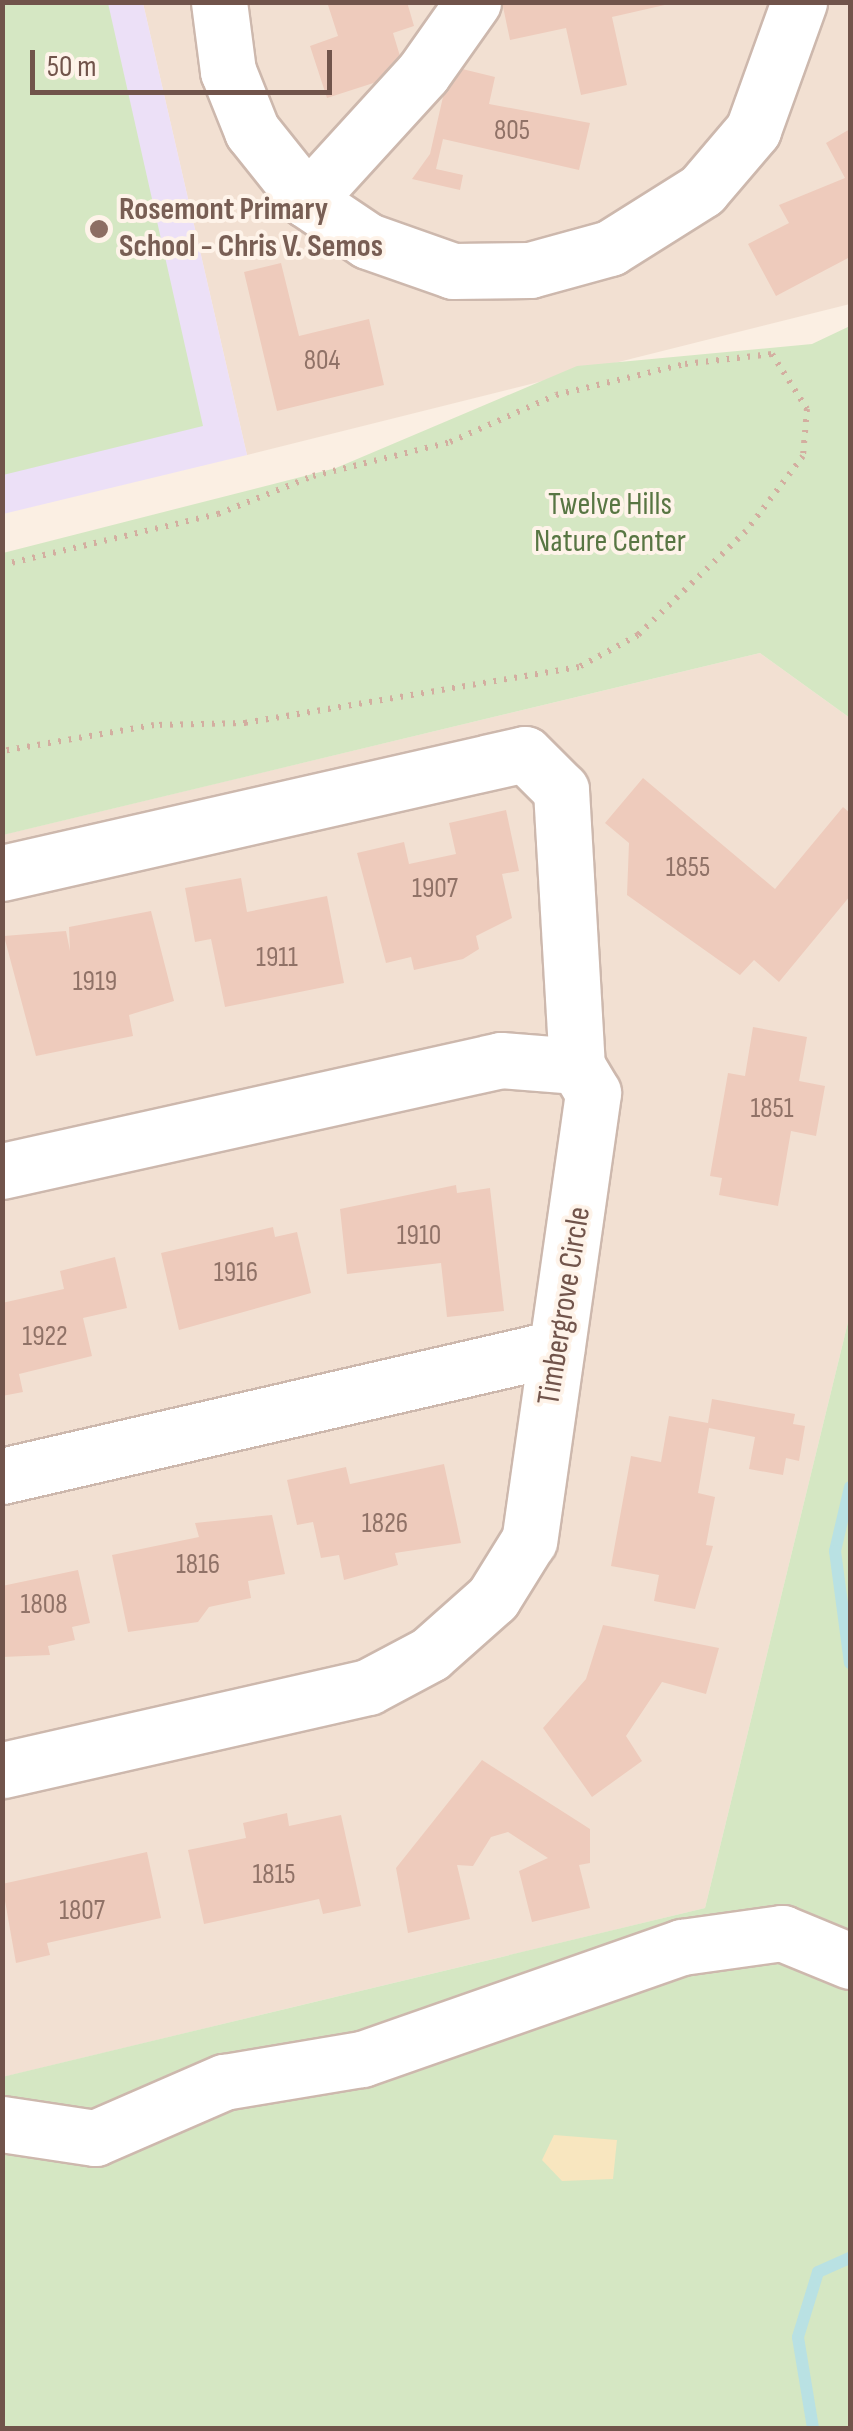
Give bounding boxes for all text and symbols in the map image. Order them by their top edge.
scale bar [35,30,338,92]
text: 50 m [47,49,96,85]
house number: 805 [494,114,530,148]
place label: Rosemont Primary School - Chris V. Semos [119,192,383,267]
marker: Rosemont Primary School - Chris V. Semos [88,218,110,240]
house number: 804 [304,344,340,378]
park label: Twelve Hills Nature Center [534,487,686,562]
house number: 1855 [666,851,710,885]
house number: 1907 [412,872,458,906]
house number: 1911 [256,941,298,975]
house number: 1919 [73,965,117,999]
house number: 1851 [750,1092,794,1126]
street label: Timbergrove Circle [530,1204,600,1408]
house number: 1910 [397,1219,441,1253]
house number: 1916 [214,1256,258,1290]
house number: 1922 [22,1320,68,1354]
house number: 1826 [362,1507,408,1541]
house number: 1816 [176,1548,220,1582]
house number: 1808 [21,1588,67,1622]
house number: 1815 [252,1858,296,1892]
house number: 1807 [59,1894,105,1928]

